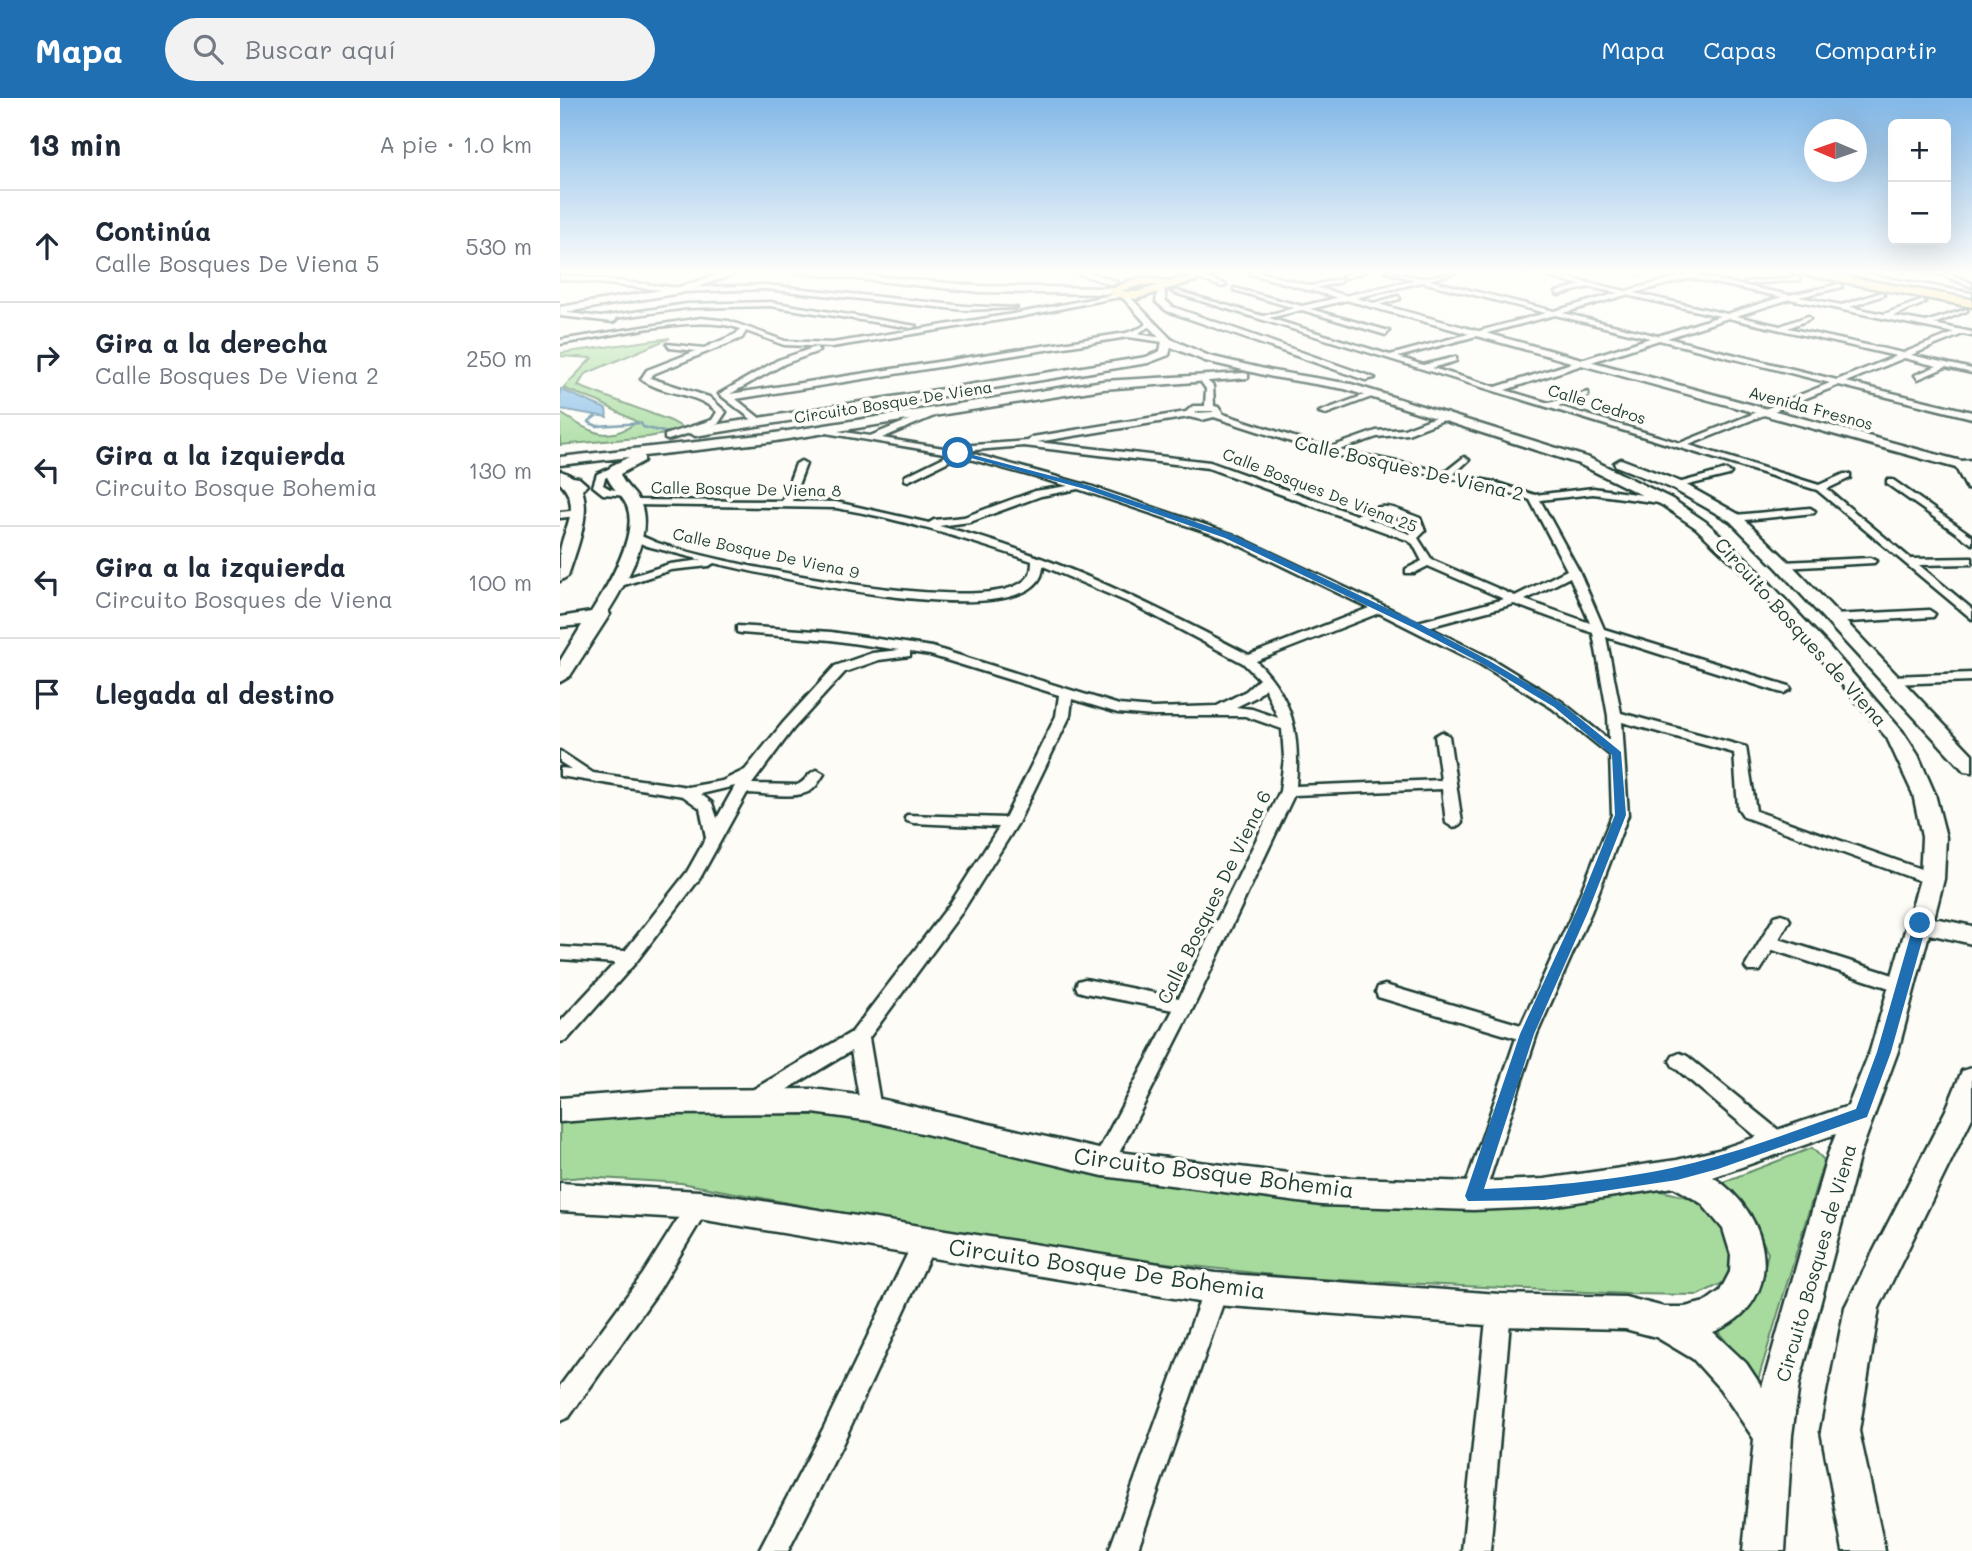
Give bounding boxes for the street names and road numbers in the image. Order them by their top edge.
street label: Circuito Bosque De Viena [792,375,993,428]
street label: Calle Cedros [1546,379,1649,428]
street label: Avenida Fresnos [1747,381,1875,434]
street label: Calle Bosques De Viena 2 [1292,429,1526,506]
street label: Calle Bosques De Viena 25 [1220,443,1420,536]
street label: Calle Bosque De Viena 8 [651,476,842,501]
street label: Calle Bosque De Viena 9 [671,522,861,583]
street label: Circuito Bosques de Viena [1710,532,1893,731]
street label: Calle Bosques De Viena 6 [1151,786,1276,1008]
street label: Circuito Bosque Bohemia [1072,1140,1356,1204]
street label: Circuito Bosques de Viena [1770,1141,1861,1385]
street label: Circuito Bosque De Bohemia [947,1231,1267,1305]

